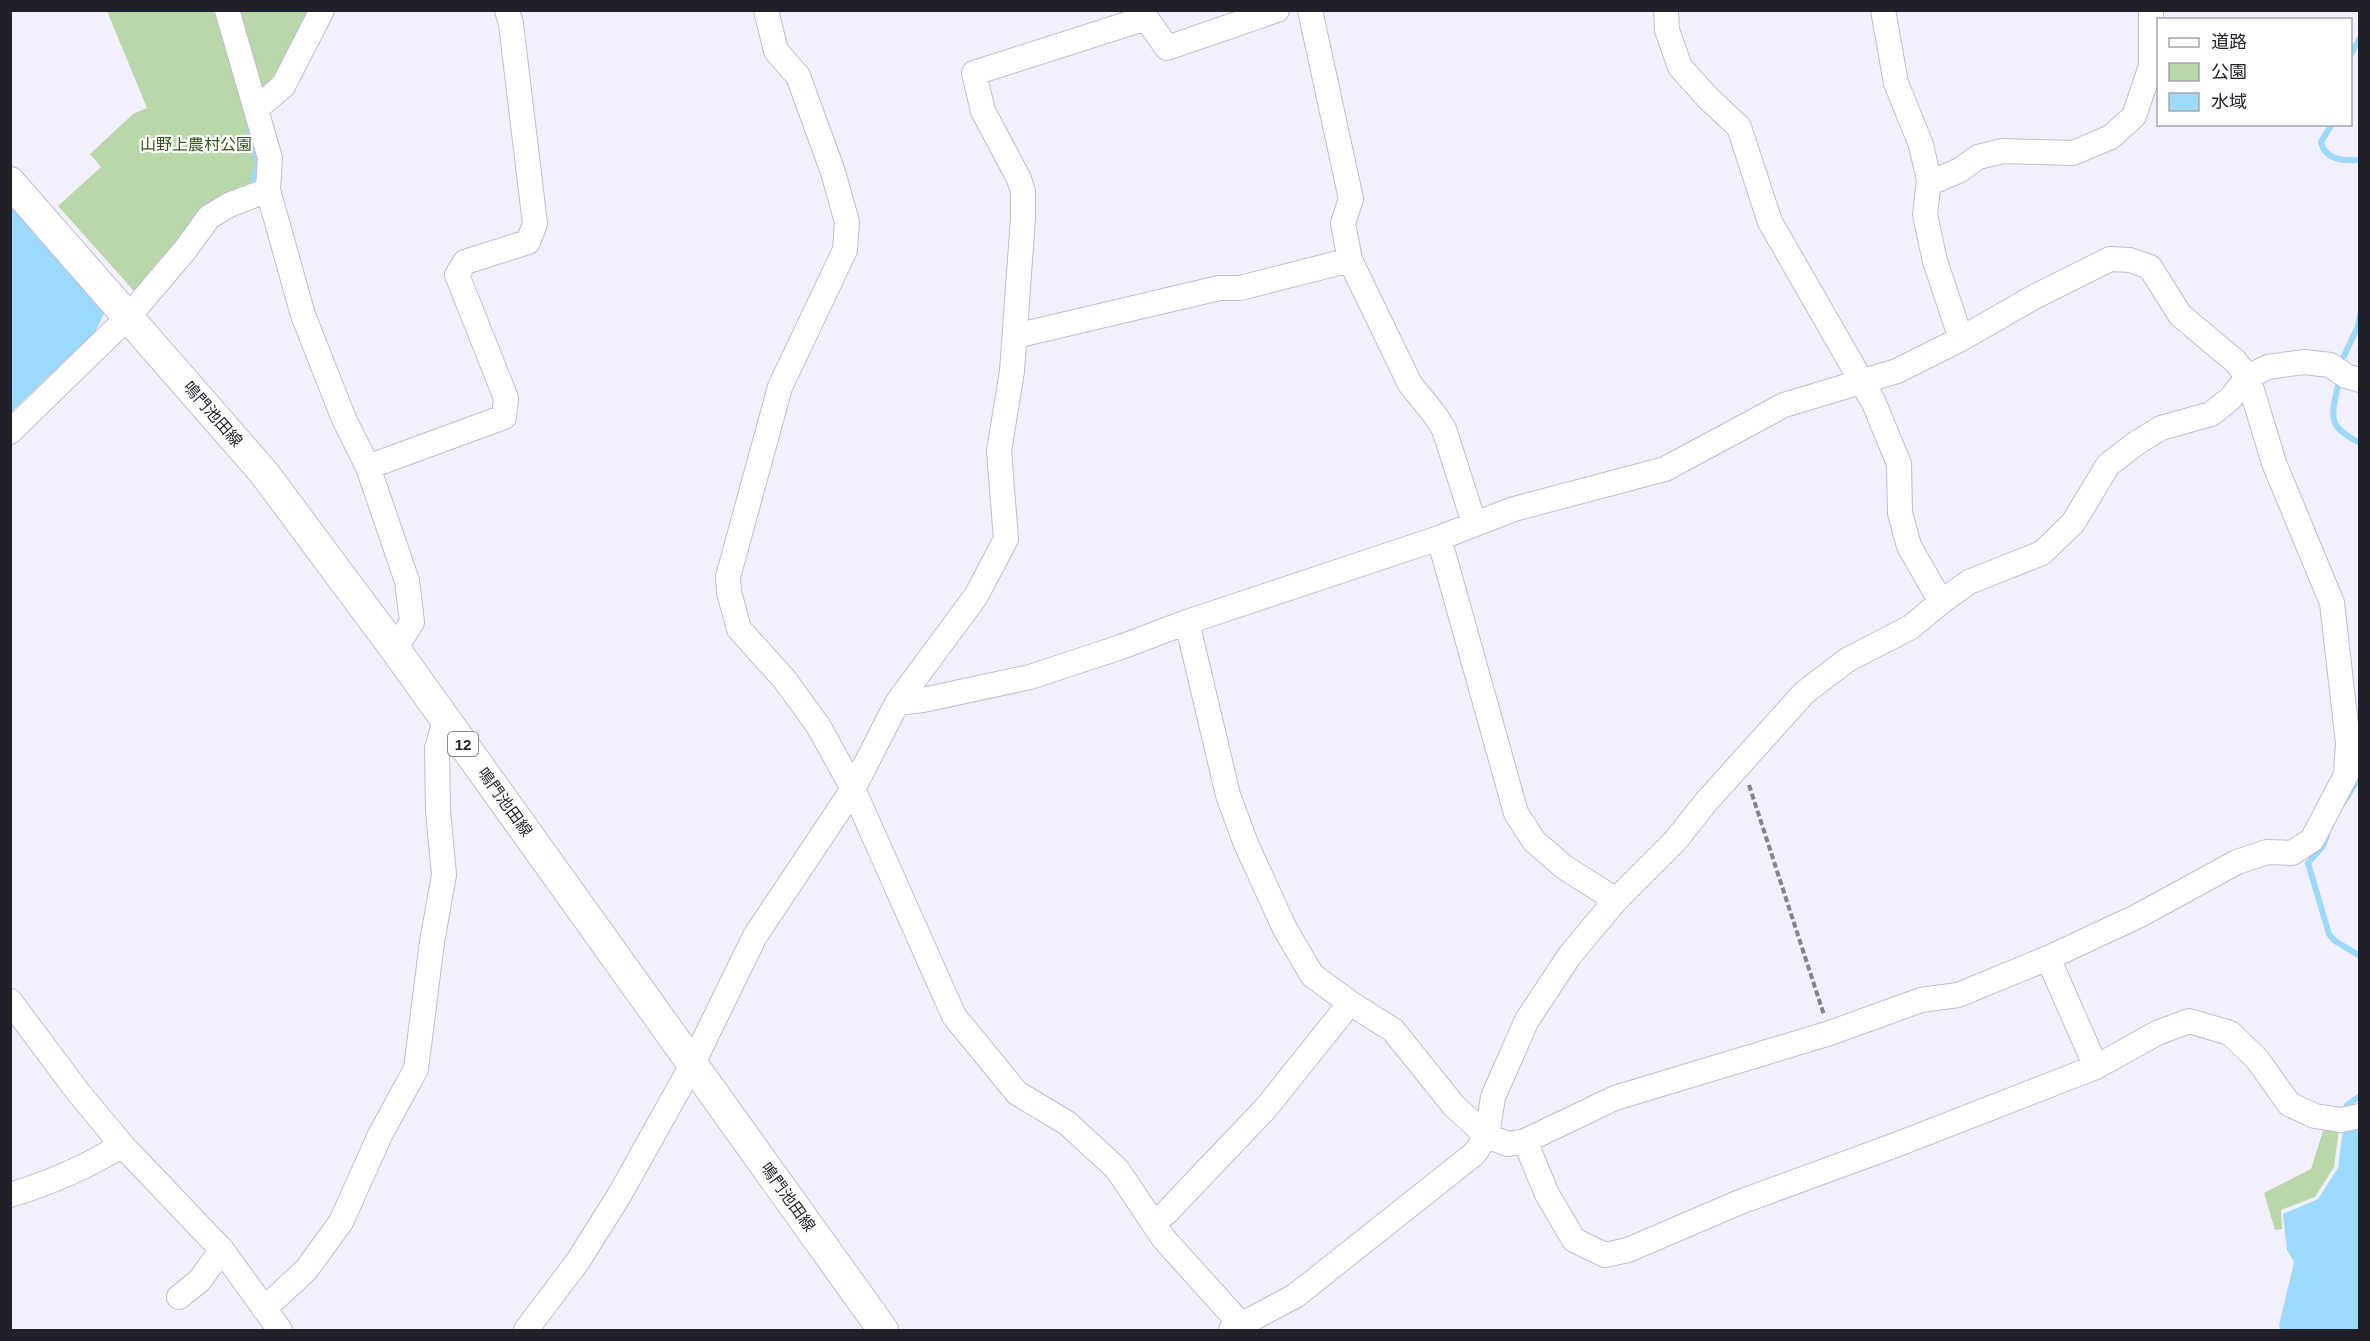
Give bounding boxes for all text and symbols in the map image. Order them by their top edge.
legend [2157,18,2352,126]
text: 道路 [2211,32,2247,52]
text: 公園 [2211,62,2247,82]
text: 水域 [2211,92,2247,112]
park label: 山野上農村公園 [140,136,252,153]
street label: 鳴門池田線 [180,378,246,450]
road number: 12 [448,732,478,756]
street label: 鳴門池田線 [475,765,535,839]
street label: 鳴門池田線 [758,1160,818,1234]

